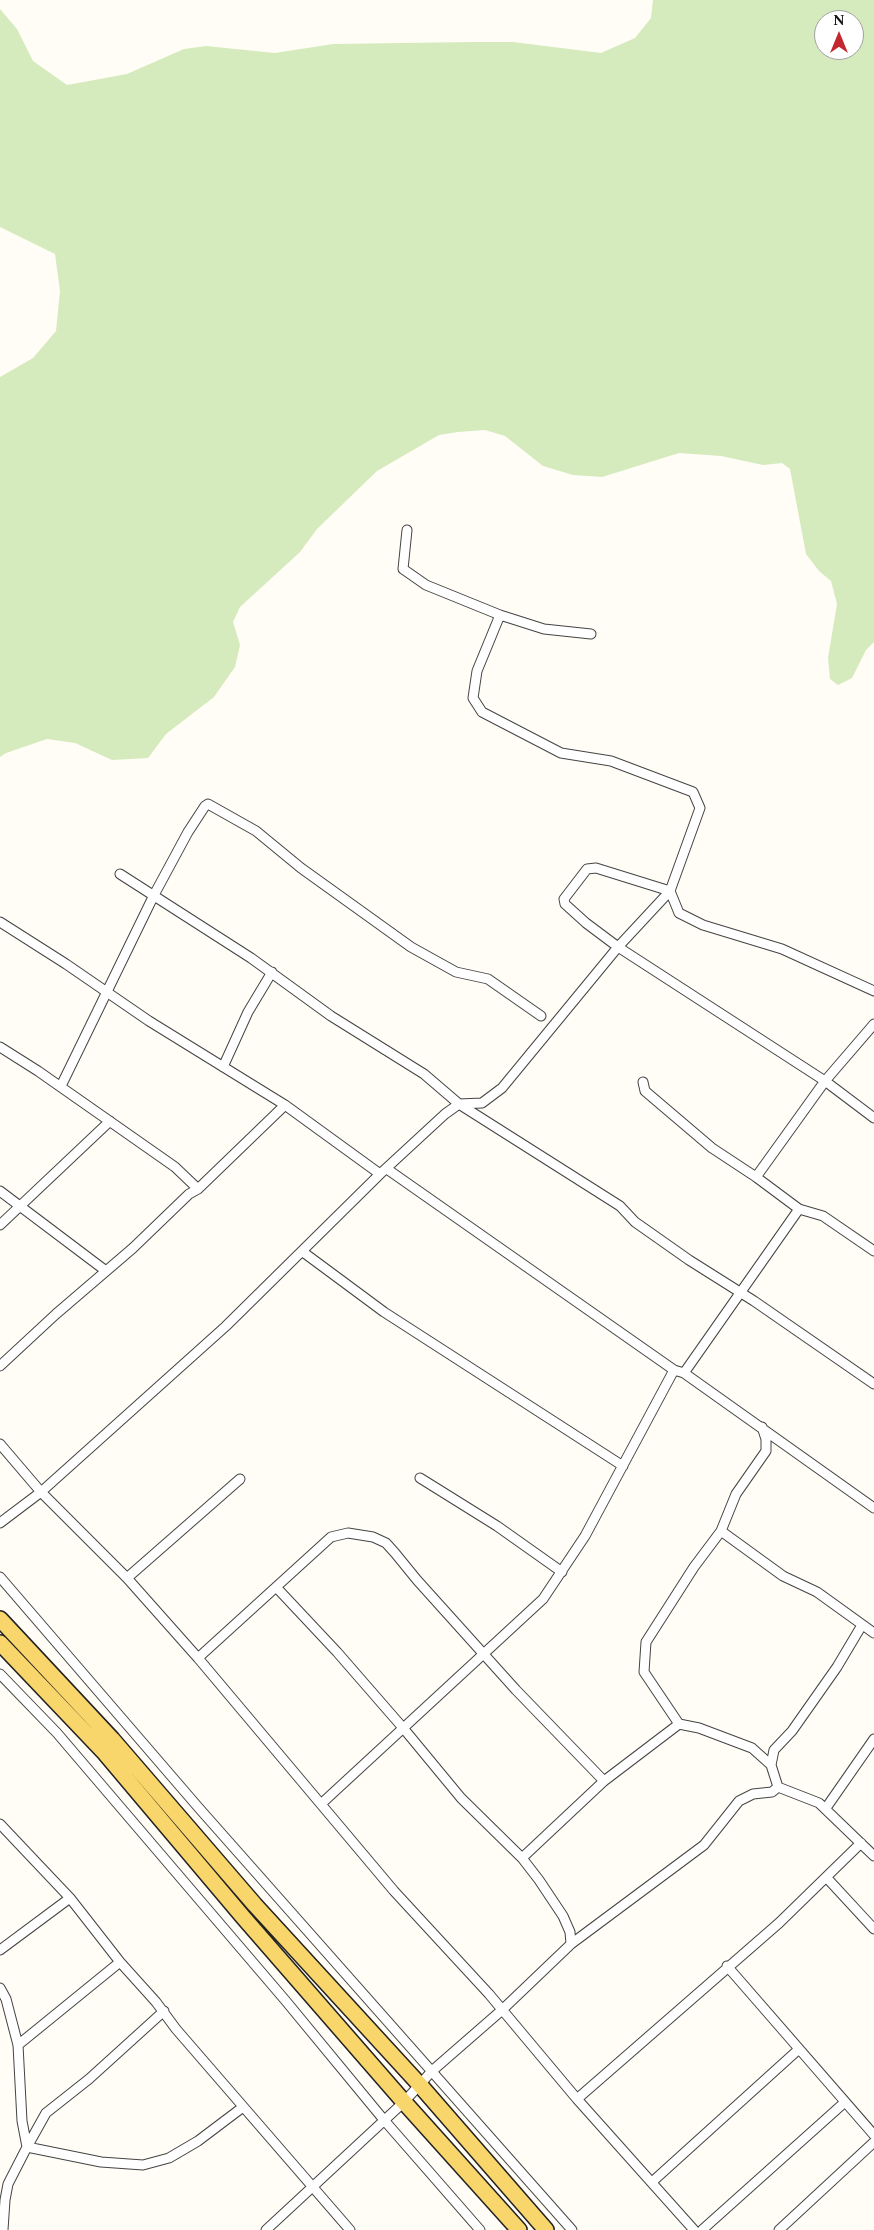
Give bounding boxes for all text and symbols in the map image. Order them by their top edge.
north arrow [814,10,864,60]
text: N [833,10,845,31]

